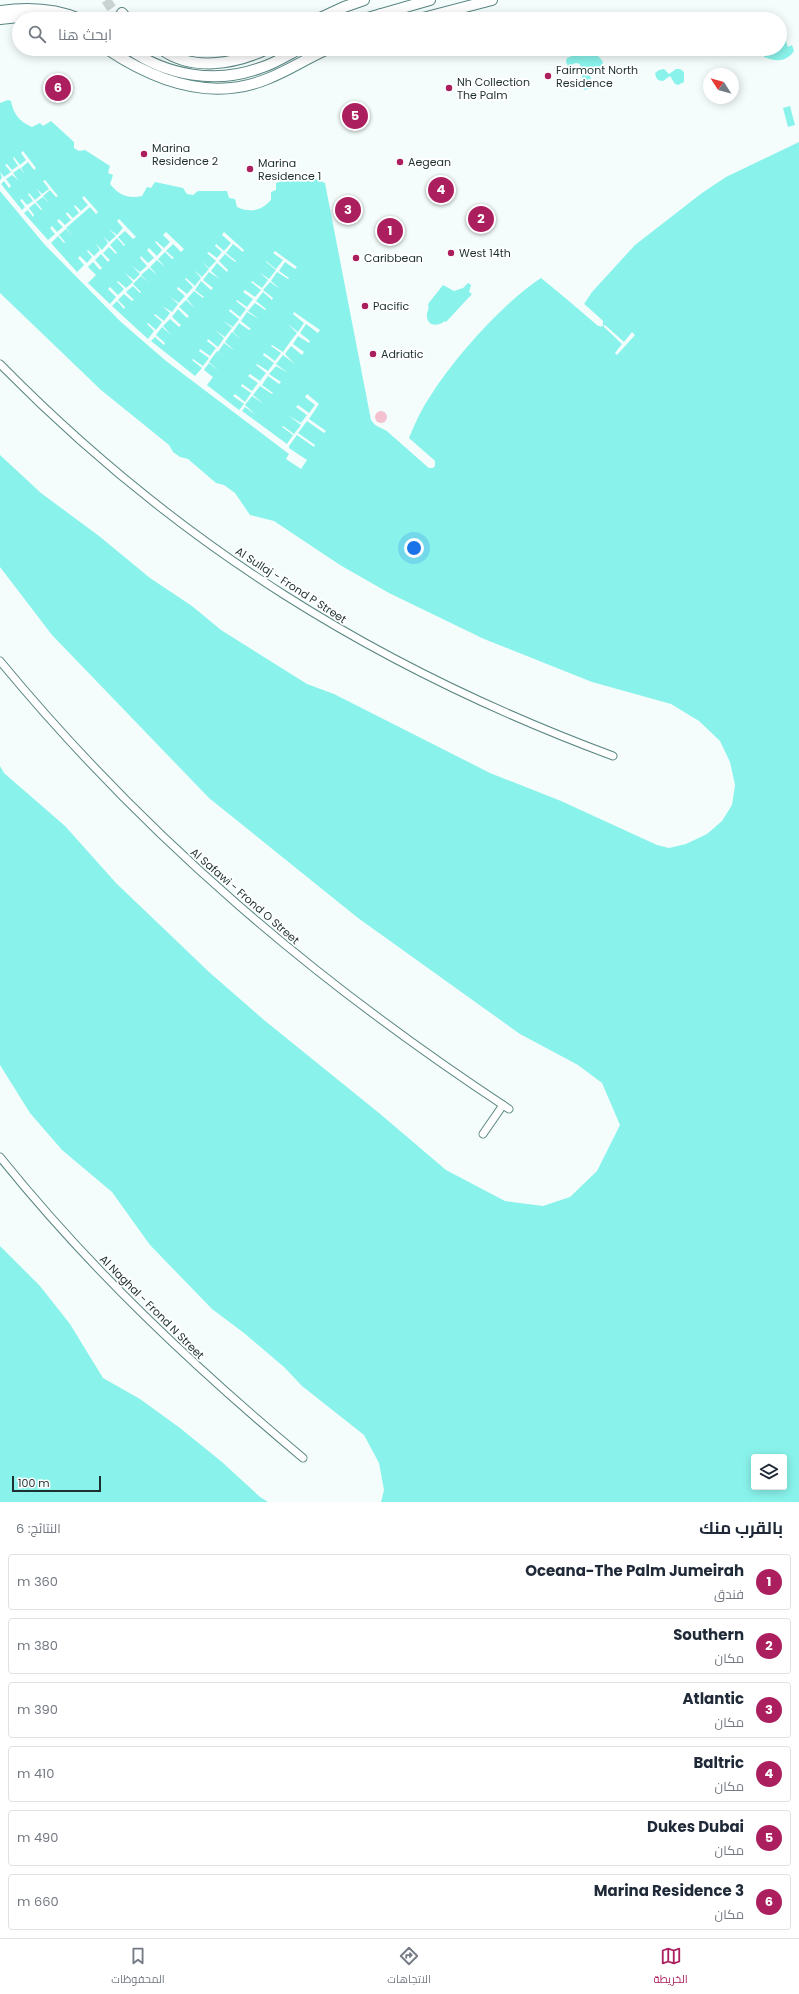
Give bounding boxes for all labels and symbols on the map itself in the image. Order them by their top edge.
place label: Fairmont North Residence [556,62,638,91]
north arrow [703,68,739,104]
marker: Fairmont North Residence [543,71,553,81]
pin: 6 [45,73,71,103]
place label: Nh Collection The Palm [457,74,530,103]
marker: Nh Collection The Palm [444,83,454,93]
pin: 5 [342,101,368,131]
place label: Marina Residence 2 [152,140,218,169]
marker: Marina Residence 2 [139,149,149,159]
place label: Aegean [408,154,451,170]
place label: Marina Residence 1 [258,155,321,184]
marker: Aegean [395,157,405,167]
marker: Marina Residence 1 [245,164,255,174]
pin: 4 [428,175,454,205]
pin: 3 [335,195,361,225]
pin: 2 [468,204,494,234]
pin: 1 [377,216,403,246]
place label: West 14th [459,245,511,261]
marker: West 14th [446,248,456,258]
place label: Caribbean [364,250,423,266]
marker: Caribbean [351,253,361,263]
place label: Pacific [373,298,410,314]
marker: Pacific [360,301,370,311]
place label: Adriatic [381,346,424,362]
marker: Adriatic [368,349,378,359]
your location [404,538,424,558]
street label: Al Sullaj - Frond P Street [232,543,350,627]
street label: Al Safawi - Frond O Street [187,844,303,948]
street label: Al Naghal - Frond N Street [96,1251,208,1363]
scale bar [12,1474,101,1493]

